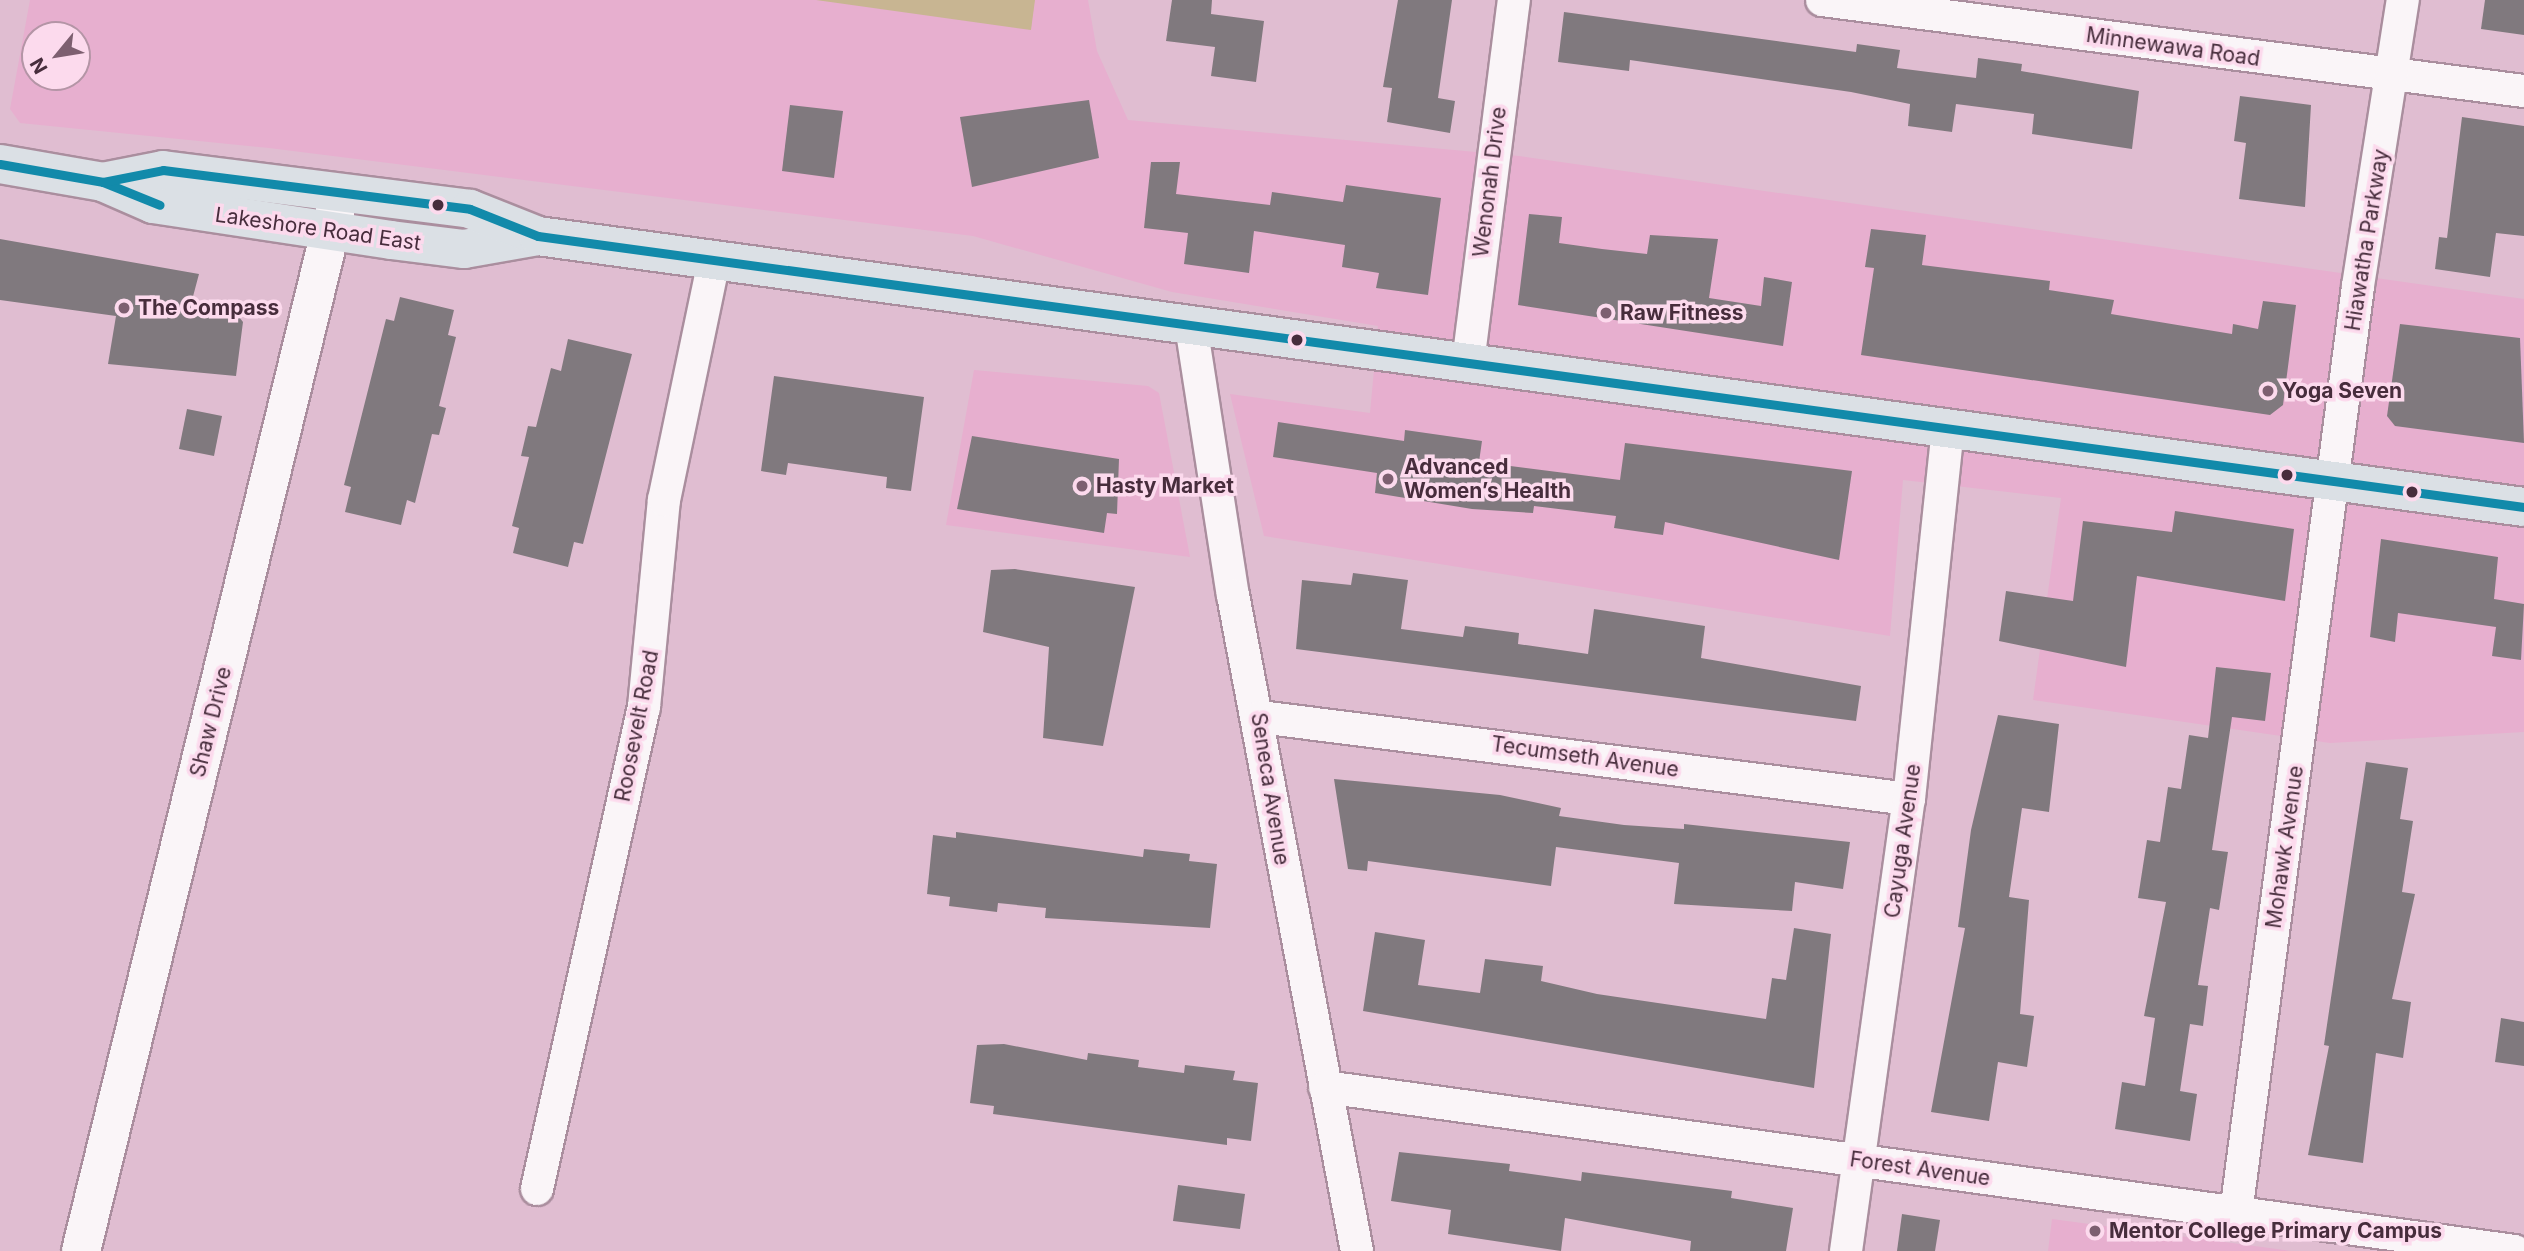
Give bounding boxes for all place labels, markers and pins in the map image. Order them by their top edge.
unlabelled marker [431,198,445,212]
place label: The Compass [138,295,279,321]
marker: The Compass [116,300,132,316]
place label: Raw Fitness [1620,300,1744,326]
marker: Raw Fitness [1598,305,1614,321]
unlabelled marker [1290,333,1304,347]
place label: Yoga Seven [2282,378,2402,404]
marker: Yoga Seven [2260,383,2276,399]
place label: Advanced Women’s Health [1404,454,1571,504]
unlabelled marker [2280,468,2294,482]
marker: Advanced Women’s Health [1378,469,1398,489]
place label: Hasty Market [1096,473,1234,499]
marker: Hasty Market [1074,478,1090,494]
unlabelled marker [2405,485,2419,499]
place label: Mentor College Primary Campus [2109,1218,2442,1244]
marker: Mentor College Primary Campus [2087,1223,2103,1239]

